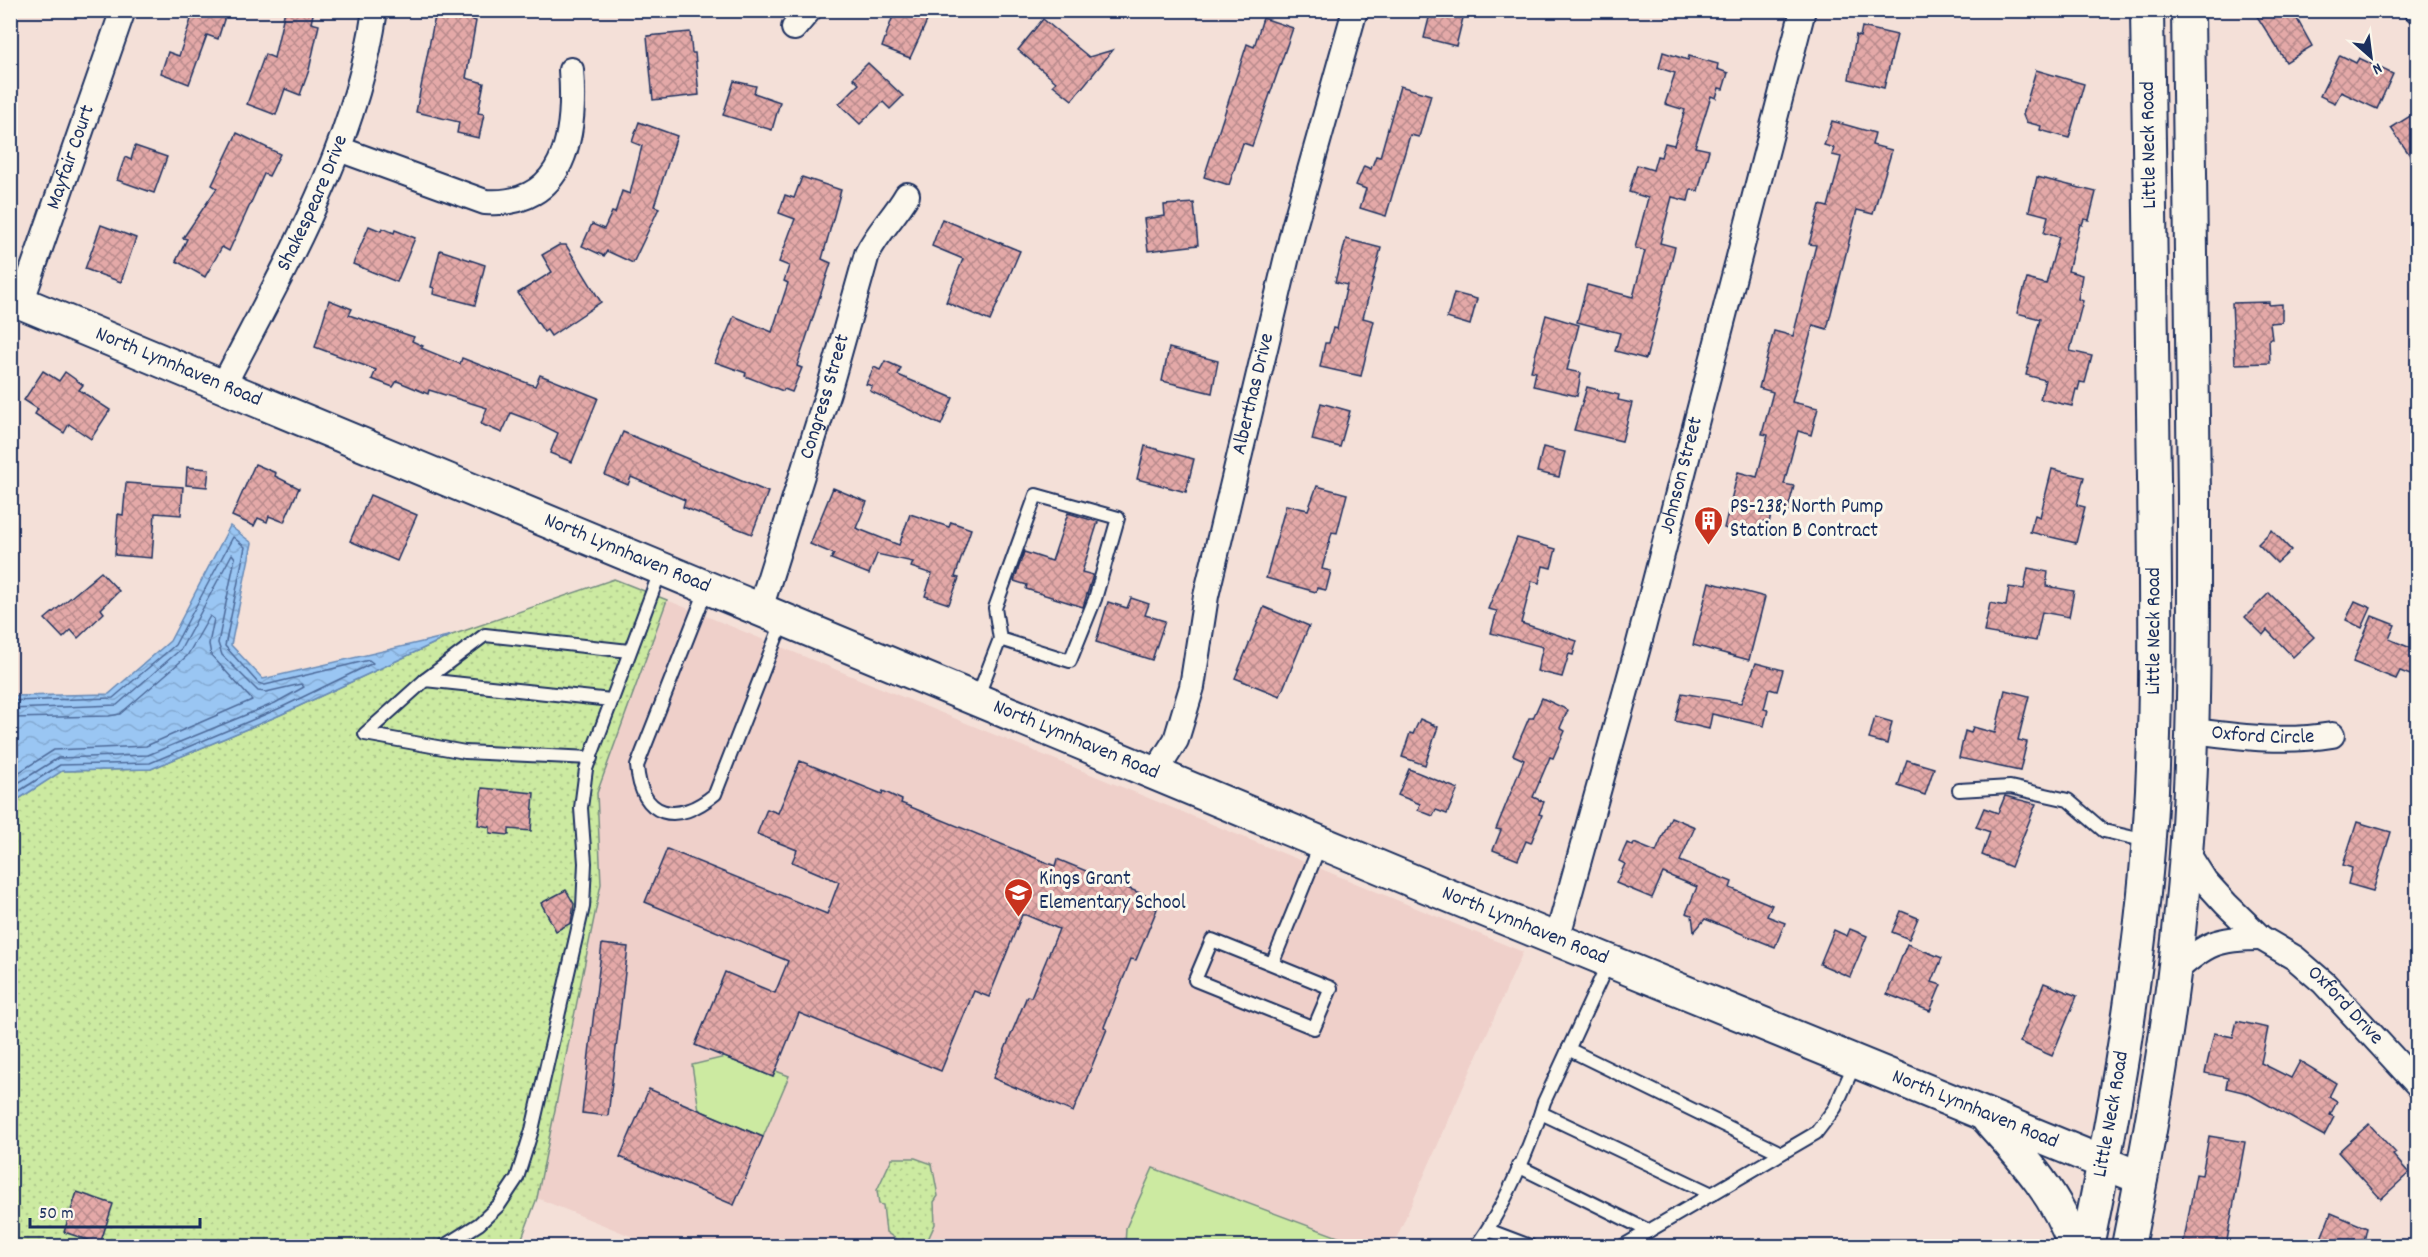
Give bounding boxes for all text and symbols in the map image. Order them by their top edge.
north arrow [2341,27,2401,87]
text: N [2368,56,2386,80]
street label: Little Neck Road [2134,81,2166,209]
street label: Mayfair Court [40,101,104,214]
street label: Shakespeare Drive [270,131,357,277]
street label: North Lynnhaven Road [90,320,266,416]
street label: Alberthas Drive [1225,330,1283,458]
street label: Congress Street [793,331,859,463]
street label: Johnson Street [1653,414,1712,538]
place label: PS-238; North Pump Station B Contract [1730,493,1883,547]
building icon: PS-238; North Pump Station B Contract [1693,504,1725,546]
street label: North Lynnhaven Road [539,506,715,602]
street label: Little Neck Road [2140,567,2170,695]
street label: North Lynnhaven Road [988,693,1163,789]
street label: Oxford Circle [2209,718,2316,754]
place label: Kings Grant Elementary School [1039,865,1186,919]
school or university icon: Kings Grant Elementary School [1002,876,1034,918]
street label: North Lynnhaven Road [1437,879,1613,974]
street label: Oxford Drive [2300,959,2390,1052]
street label: Little Neck Road [2086,1049,2138,1180]
street label: North Lynnhaven Road [1887,1063,2063,1158]
scale bar [30,1191,200,1229]
text: 50 m [39,1202,74,1227]

